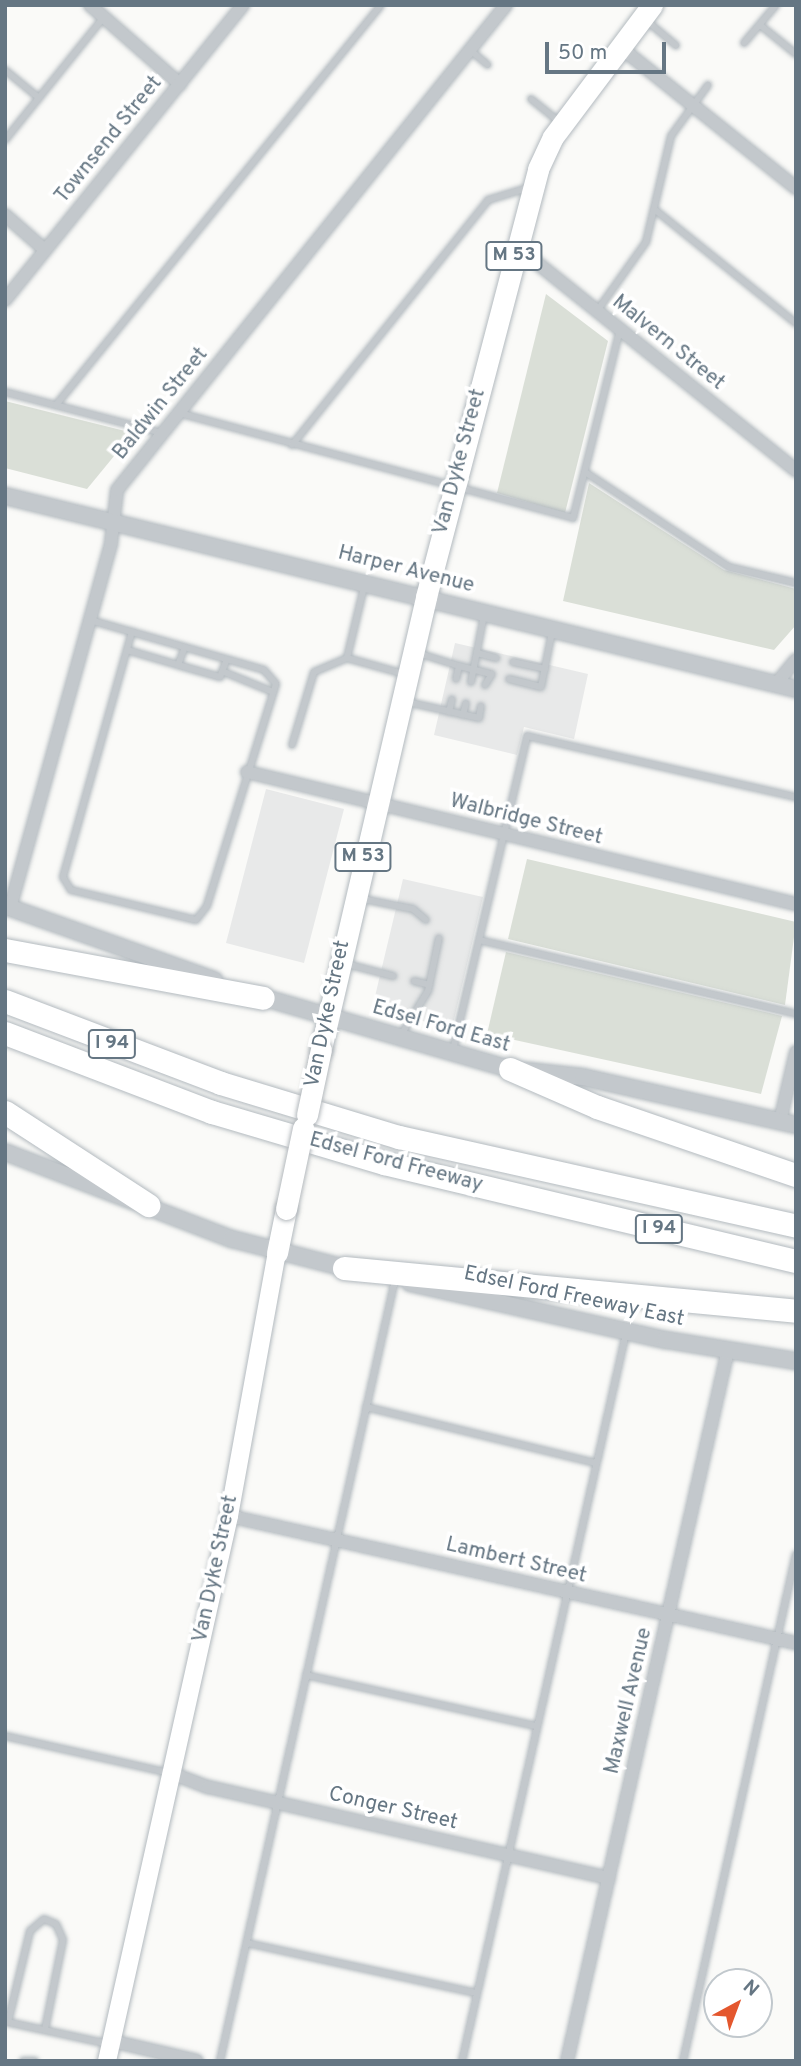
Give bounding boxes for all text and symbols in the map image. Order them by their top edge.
scale bar [549,28,670,72]
text: 50 m [558,40,607,67]
street label: Townsend Street [50,71,168,209]
road number: M 53 [484,240,544,272]
street label: Malvern Street [607,290,729,396]
street label: Baldwin Street [108,343,214,465]
street label: Van Dyke Street [428,386,492,538]
street label: Harper Avenue [335,541,477,599]
street label: Walbridge Street [447,789,605,851]
road number: M 53 [333,842,393,872]
street label: Van Dyke Street [300,938,356,1090]
street label: Edsel Ford East [369,995,513,1059]
road number: I 94 [88,1028,136,1060]
street label: Edsel Ford Freeway [306,1128,486,1198]
road number: I 94 [634,1214,684,1245]
street label: Edsel Ford Freeway East [461,1261,687,1333]
street label: Van Dyke Street [188,1493,244,1645]
street label: Lambert Street [443,1533,589,1589]
street label: Maxwell Avenue [600,1625,658,1777]
street label: Conger Street [326,1782,460,1836]
north arrow [703,1968,773,2038]
text: N [737,1975,763,2002]

